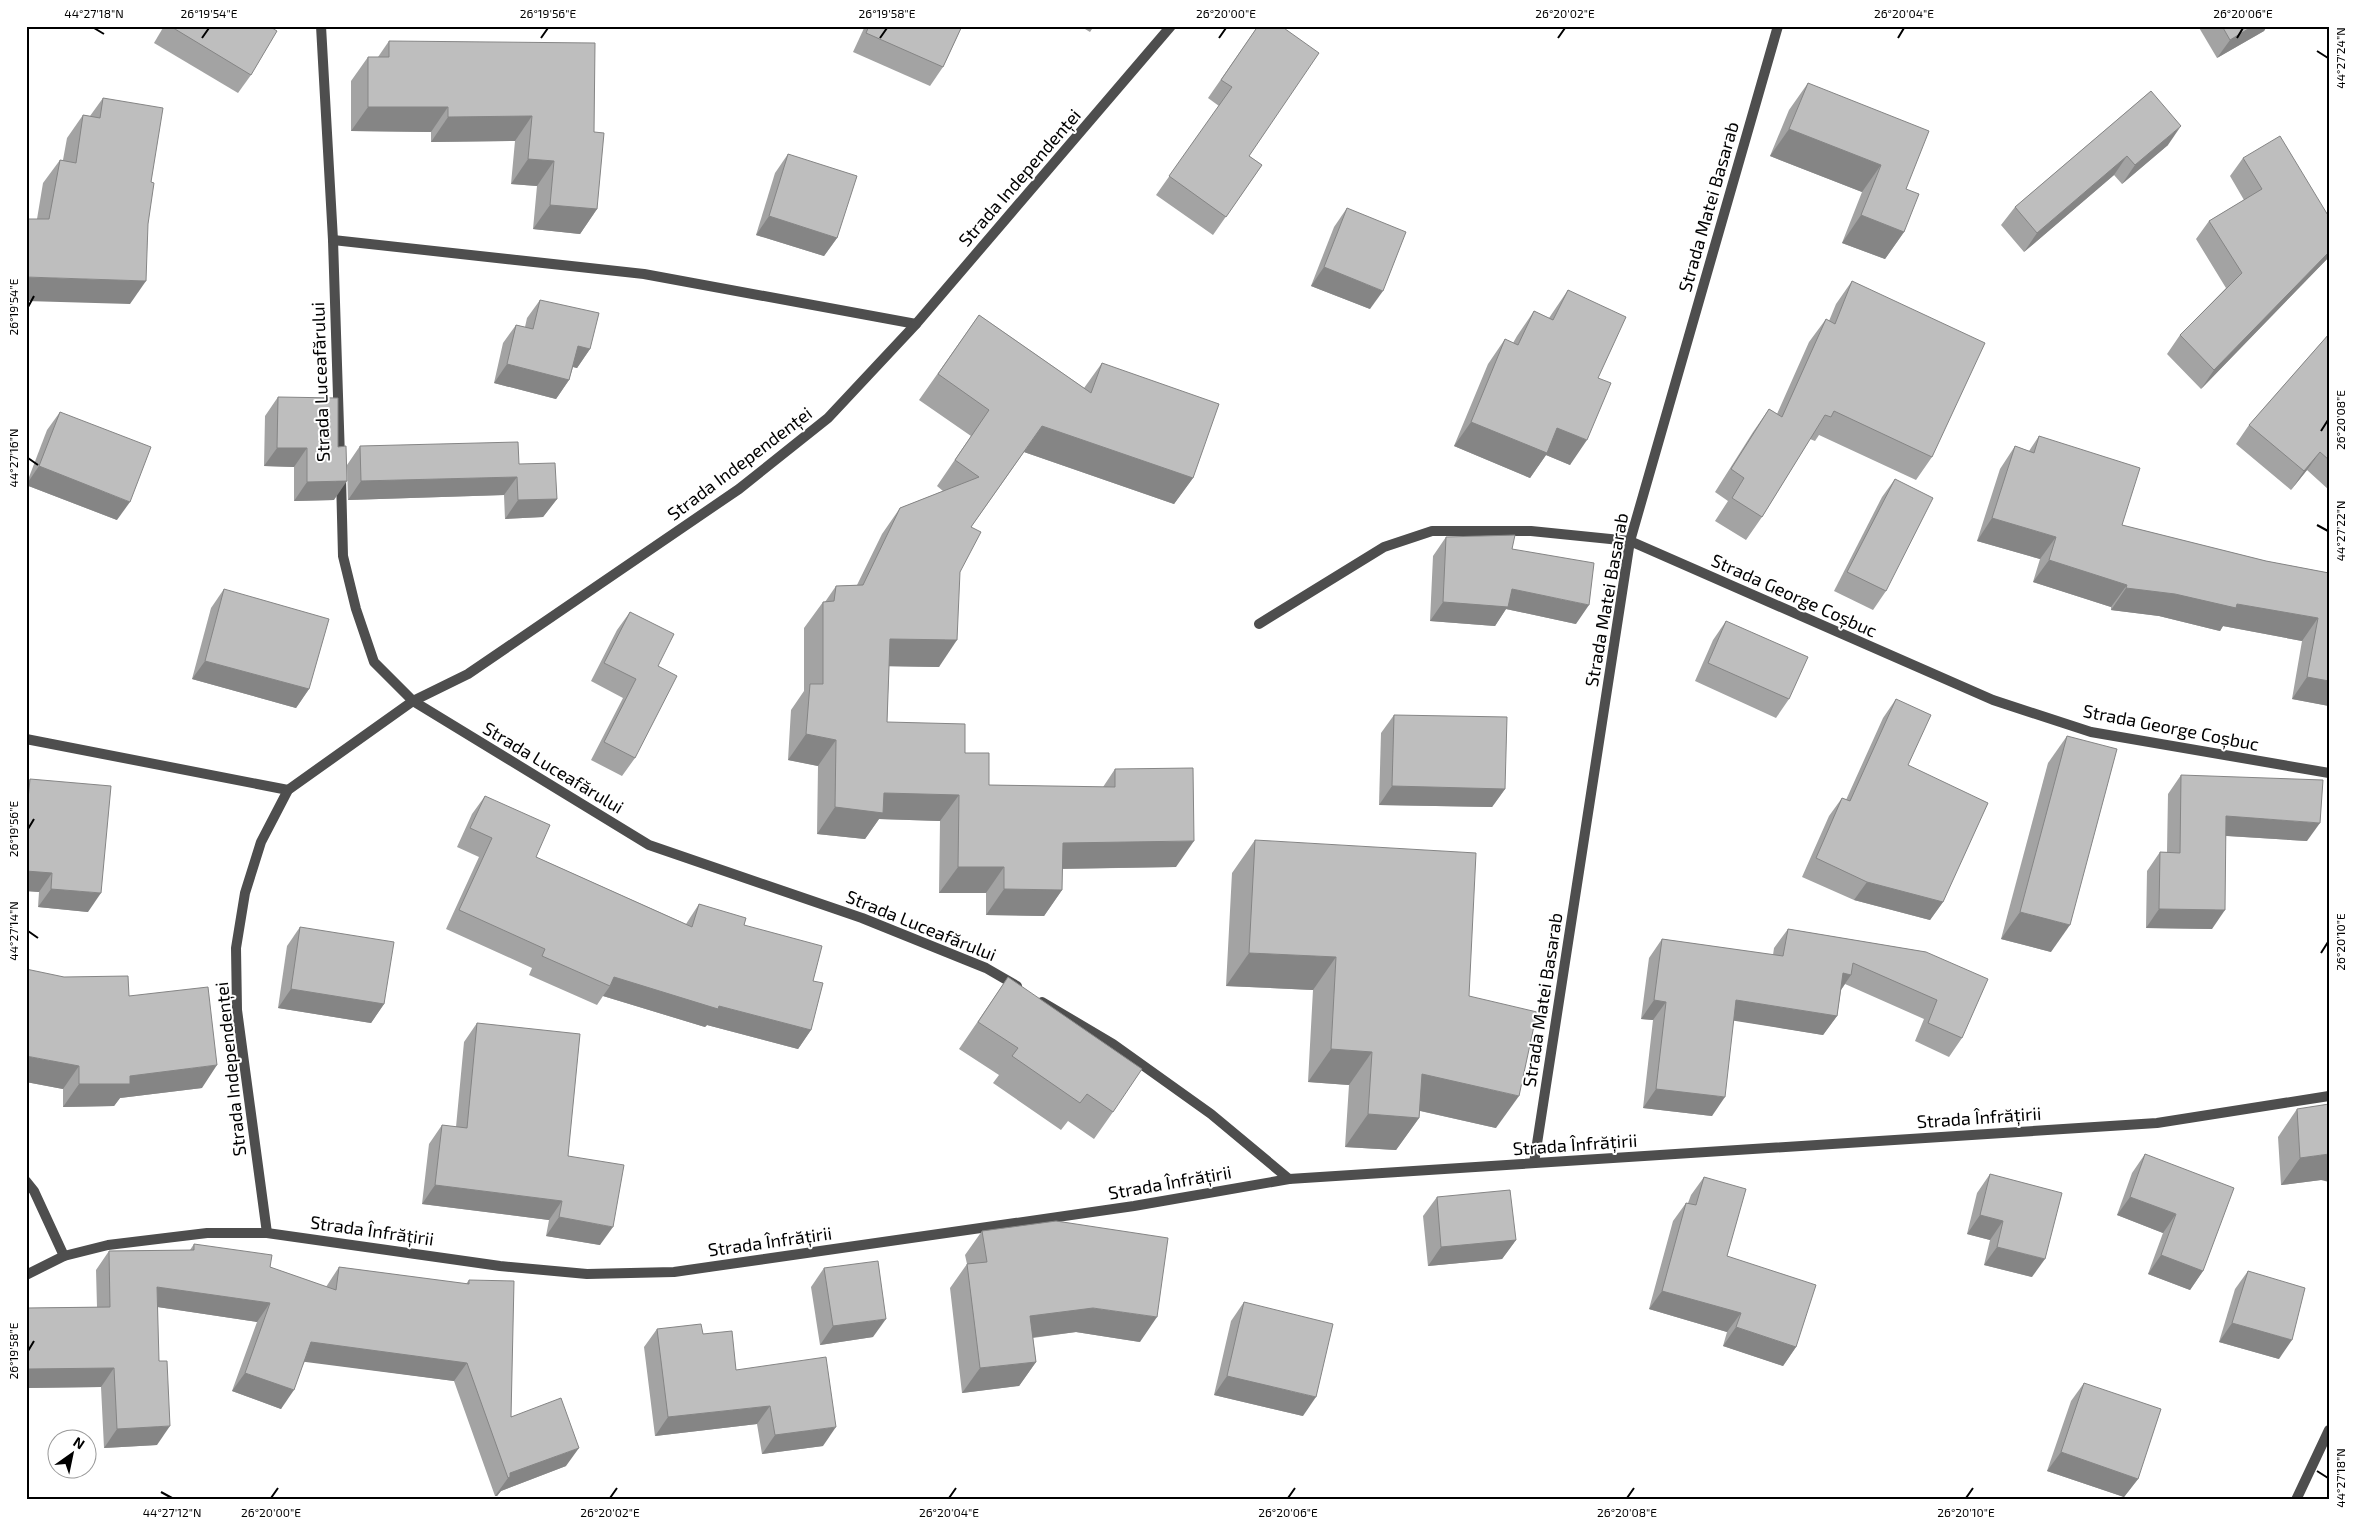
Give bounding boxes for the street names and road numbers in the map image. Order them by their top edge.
street label: Strada Independenței [953,104,1086,251]
street label: Strada Matei Basarab [1673,119,1743,294]
street label: Strada Luceafărului [306,302,334,462]
street label: Strada Independenței [663,402,817,526]
street label: Strada Matei Basarab [1580,511,1632,689]
street label: Strada George Coșbuc [1708,549,1881,643]
street label: Strada George Coșbuc [2081,699,2261,756]
street label: Strada Luceafărului [479,716,628,818]
street label: Strada Luceafărului [843,885,1000,965]
street label: Strada Matei Basarab [1517,911,1567,1089]
street label: Strada Independenței [210,981,251,1157]
street label: Strada Înfrățirii [1916,1102,2042,1133]
street label: Strada Înfrățirii [1512,1129,1638,1160]
street label: Strada Înfrățirii [1106,1160,1233,1205]
street label: Strada Înfrățirii [309,1210,435,1251]
street label: Strada Înfrățirii [707,1221,833,1262]

